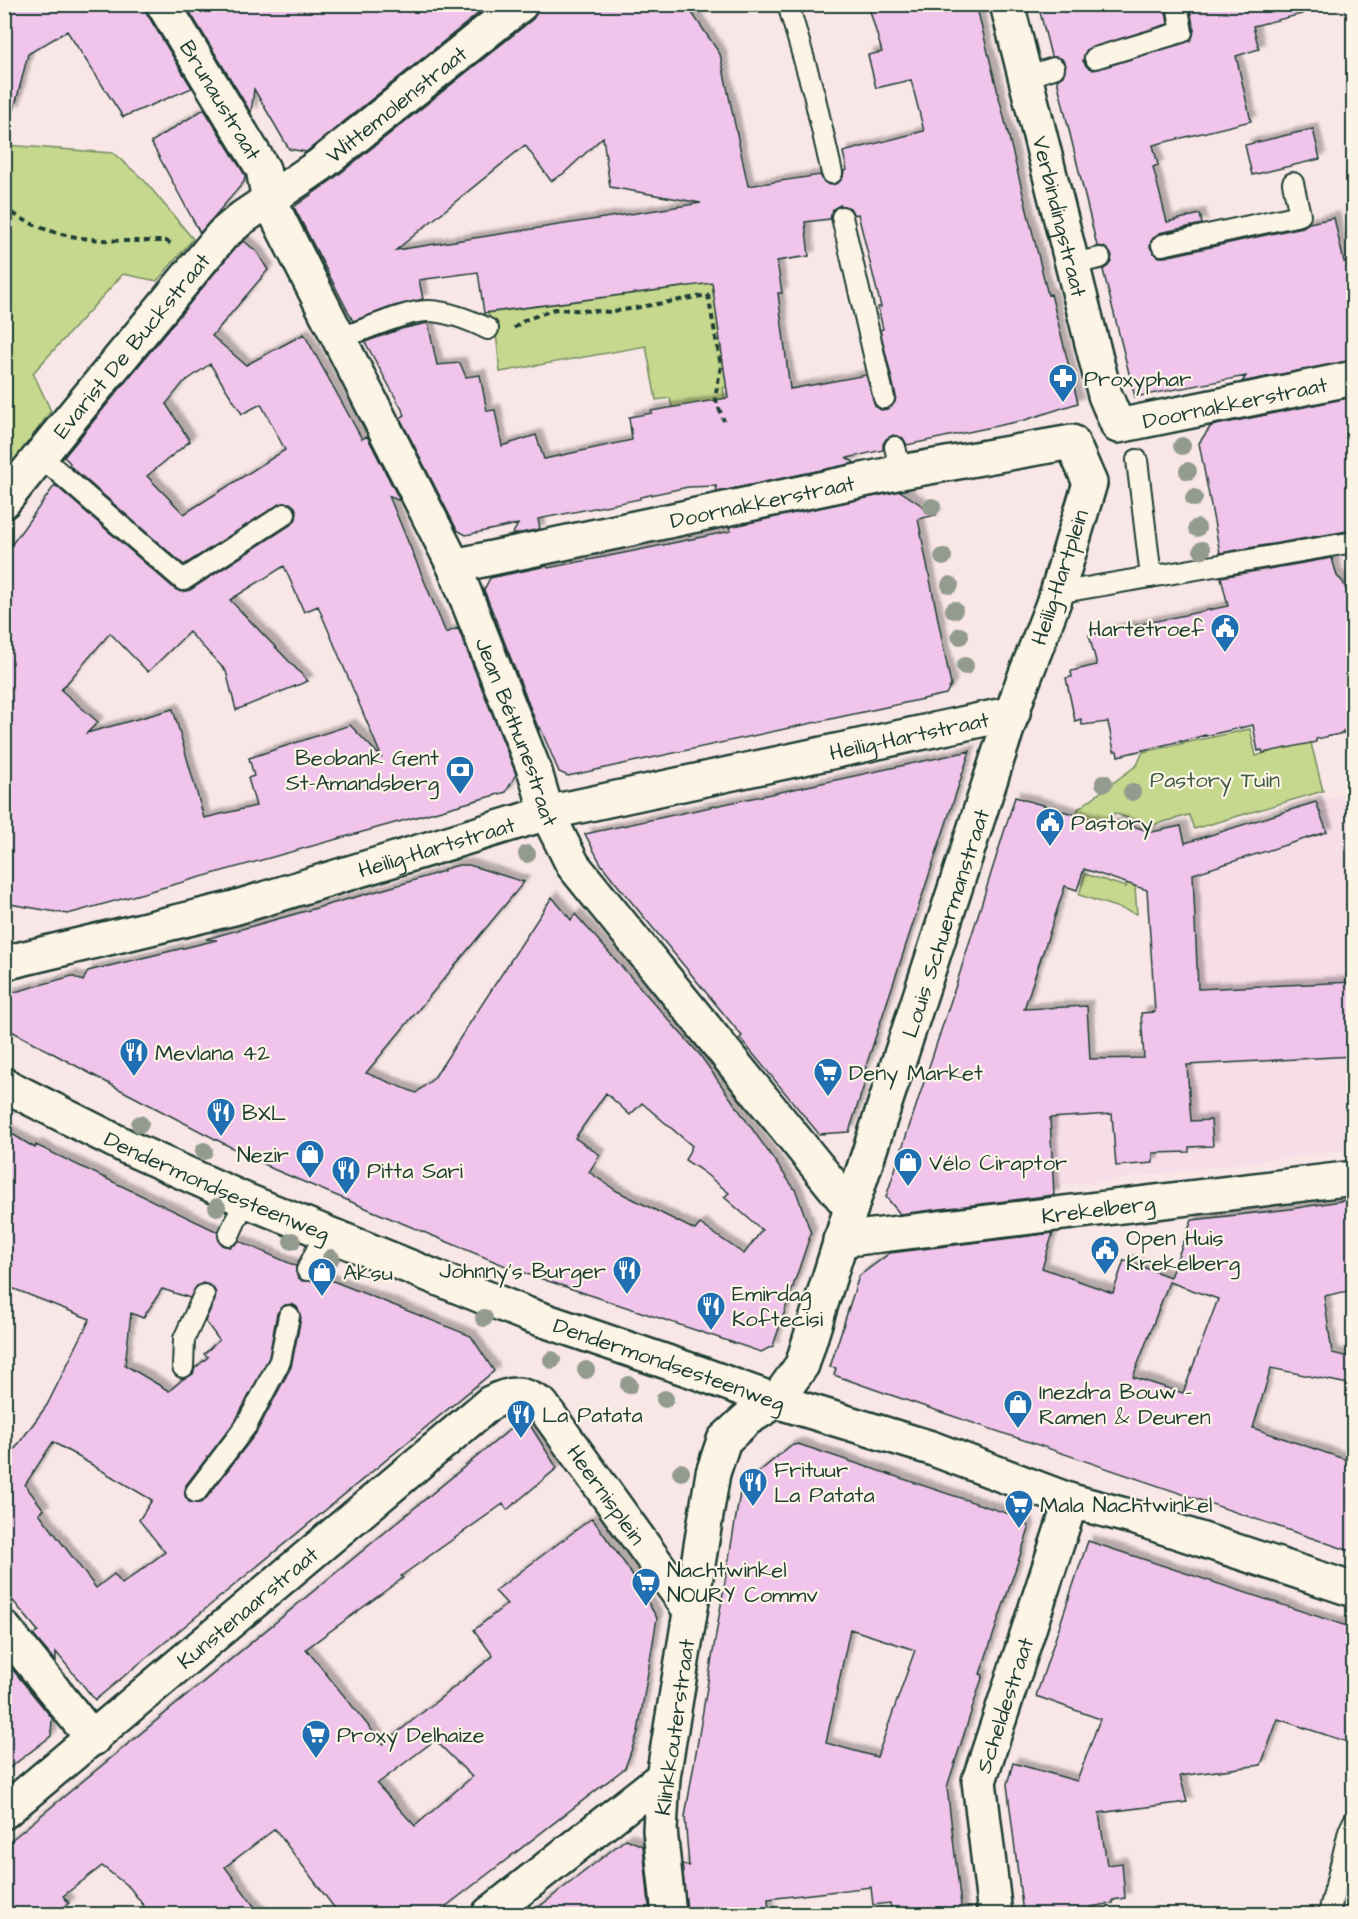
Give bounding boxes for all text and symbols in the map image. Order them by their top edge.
street label: Brunaustraat [171,34,268,167]
street label: Wittemolenstraat [320,39,474,171]
street label: Verbindingstraat [1024,133,1094,301]
street label: Evarist De Buckstraat [46,247,218,446]
pharmacy icon: Proxyphar [1047,362,1079,404]
place label: Proxyphar [1084,364,1191,396]
street label: Doornakkerstraat [1140,370,1330,438]
street label: Doornakkerstraat [667,468,858,537]
street label: Heilig-Hartplein [1024,506,1098,650]
public building icon: Hartetroef [1209,612,1241,654]
place label: Hartetroef [1088,614,1205,645]
street label: Jean Béthunestraat [467,633,565,832]
street label: Heilig-Hartstraat [827,705,992,769]
place label: Beobank Gent St-Amandsberg [286,743,439,800]
bank icon: Beobank Gent St-Amandsberg [444,754,476,796]
park label: Pastory Tuin [1150,765,1280,797]
street label: Louis Schuermanstraat [895,805,998,1042]
public building icon: Pastory [1034,806,1066,848]
place label: Pastory [1071,808,1153,840]
street label: Heilig-Hartstraat [355,810,519,886]
restaurant icon: Mevlana 42 [118,1036,150,1078]
place label: Mevlana 42 [155,1038,270,1069]
supermarket icon: Deny Market [812,1056,844,1098]
place label: Deny Market [849,1058,983,1090]
restaurant icon: BXL [205,1096,237,1138]
place label: BXL [242,1098,286,1129]
street label: Dendermondsesteenweg [99,1124,334,1251]
shop icon: Nezir [294,1138,326,1180]
place label: Nezir [237,1140,289,1171]
shop icon: Vélo Ciraptor [892,1146,924,1188]
place label: Vélo Ciraptor [929,1148,1067,1179]
restaurant icon: Pitta Sari [330,1154,362,1196]
place label: Pitta Sari [367,1156,463,1187]
street label: Krekelberg [1040,1188,1157,1233]
place label: Open Huis Krekelberg [1126,1223,1240,1280]
public building icon: Open Huis Krekelberg [1089,1234,1121,1276]
restaurant icon: Johnny's Burger [611,1254,643,1296]
shop icon: Aksu [306,1256,338,1298]
place label: Johnny's Burger [439,1256,606,1288]
place label: Aksu [343,1258,393,1289]
place label: Emirdag Koftecisi [732,1279,823,1335]
restaurant icon: Emirdag Koftecisi [695,1290,727,1332]
street label: Dendermondsesteenweg [549,1310,788,1421]
place label: Inezdra Bouw - Ramen & Deuren [1039,1377,1211,1433]
shop icon: Inezdra Bouw - Ramen & Deuren [1002,1388,1034,1430]
restaurant icon: La Patata [505,1398,537,1440]
place label: La Patata [542,1400,643,1431]
street label: Heernisplein [559,1439,652,1552]
place label: Frituur La Patata [774,1455,875,1511]
restaurant icon: Frituur La Patata [737,1466,769,1508]
supermarket icon: Mala Nachtwinkel [1003,1488,1035,1530]
place label: Mala Nachtwinkel [1040,1490,1213,1521]
street label: Kunstenaarstraat [171,1540,326,1677]
place label: Nachtwinkel NOURY Commv [667,1555,818,1611]
supermarket icon: Nachtwinkel NOURY Commv [630,1566,662,1608]
street label: Scheldestraat [969,1634,1042,1777]
street label: Klinkkouterstraat [648,1637,703,1817]
supermarket icon: Proxy Delhaize [300,1718,332,1760]
place label: Proxy Delhaize [337,1720,485,1752]

